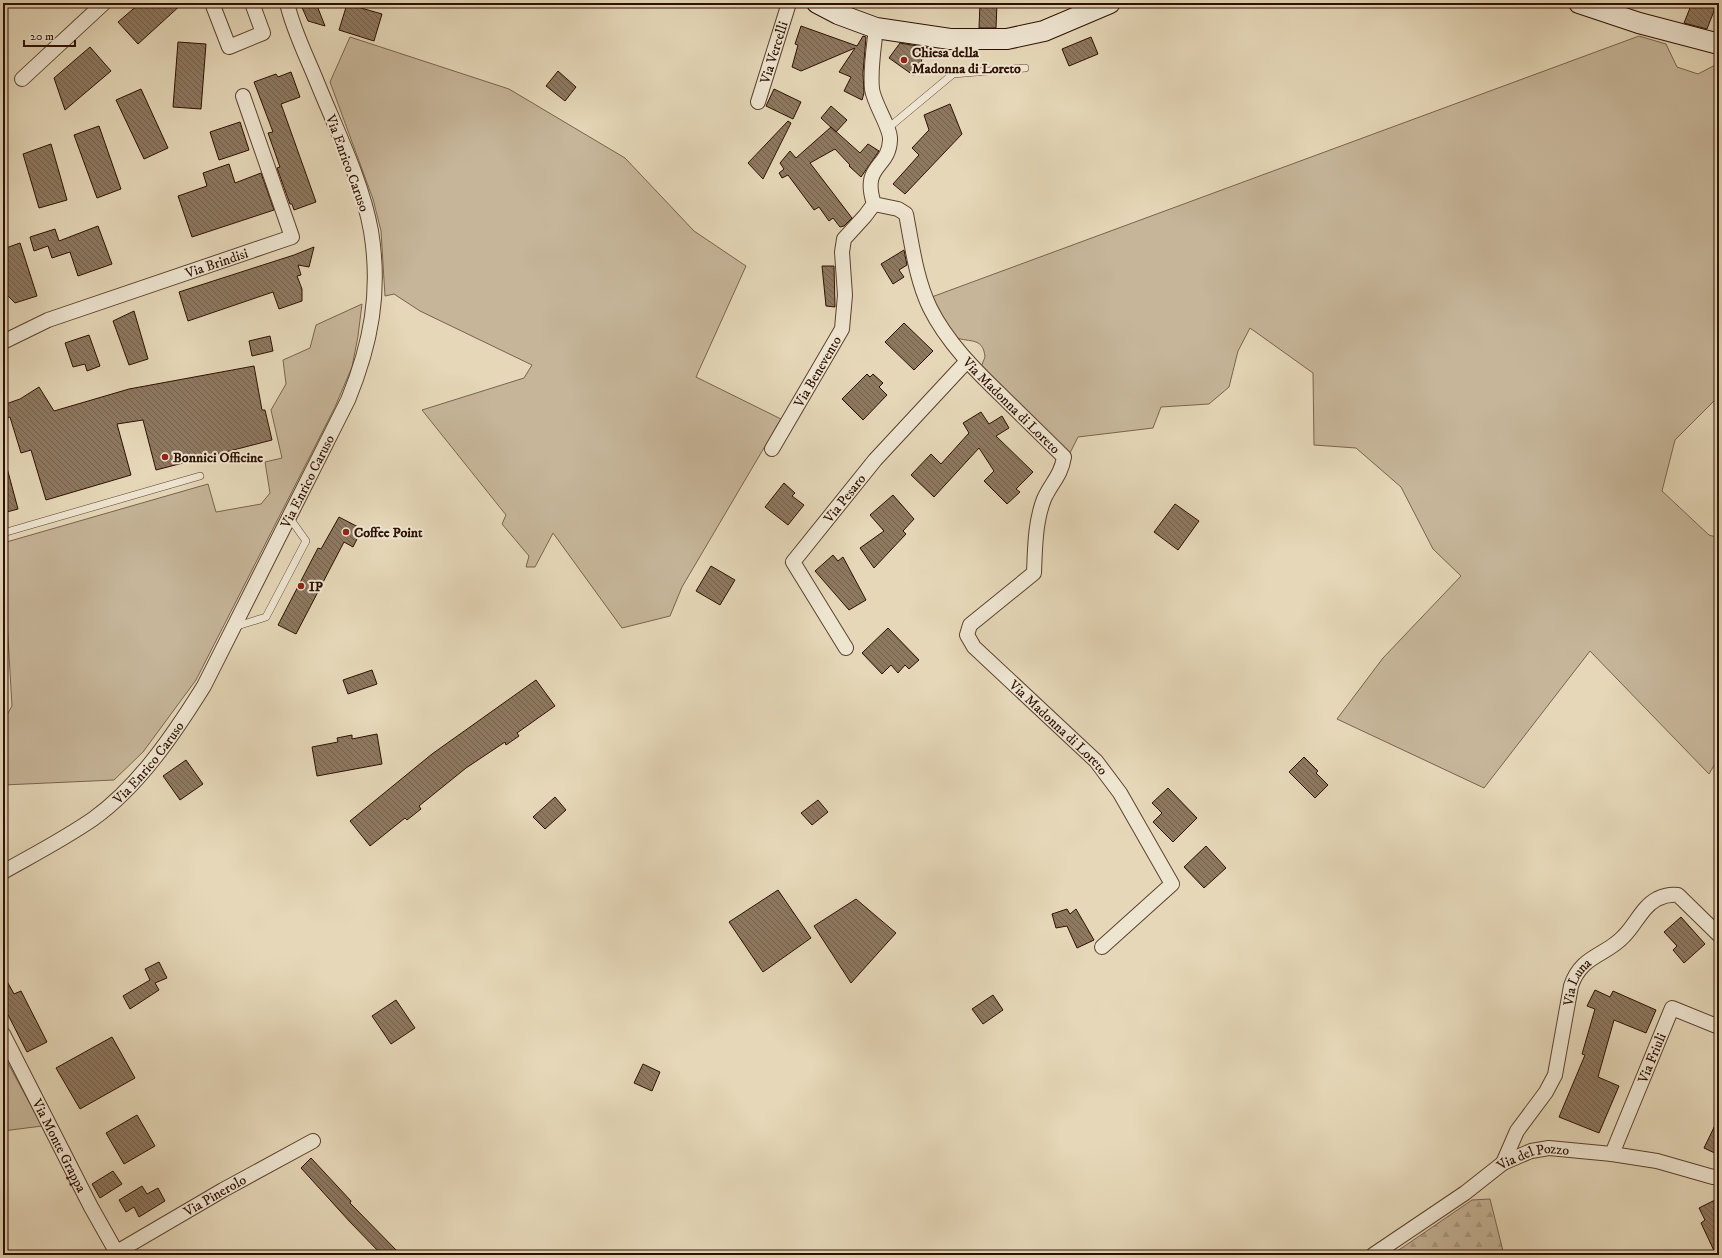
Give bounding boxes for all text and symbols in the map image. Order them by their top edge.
street label: Via Vercelli [756,19,793,87]
scale bar [24,22,75,48]
text: 20 m [30,29,54,44]
place label: Chiesa della Madonna di Loreto [912,44,1021,78]
marker: Chiesa della Madonna di Loreto [899,55,909,65]
street label: Via Enrico Caruso [321,111,373,214]
street label: Via Brindisi [182,245,251,283]
street label: Via Benevento [790,333,846,412]
street label: Via Madonna di Loreto [958,353,1064,458]
street label: Via Enrico Caruso [277,432,339,532]
place label: Bonnici Officine [173,449,263,467]
marker: Bonnici Officine [160,452,170,462]
street label: Via Pesaro [819,470,870,528]
place label: Coffee Point [354,524,423,542]
marker: Coffee Point [341,527,351,537]
place label: IP [309,578,324,596]
marker: IP [296,581,306,591]
street label: Via Madonna di Loreto [1004,676,1112,779]
street label: Via Enrico Caruso [109,718,189,809]
street label: Via Luna [1559,954,1595,1008]
street label: Via Friuli [1634,1030,1671,1087]
street label: Via Monte Grappa [27,1095,90,1196]
street label: Via del Pozzo [1493,1140,1570,1175]
street label: Via Pinerolo [180,1171,250,1222]

